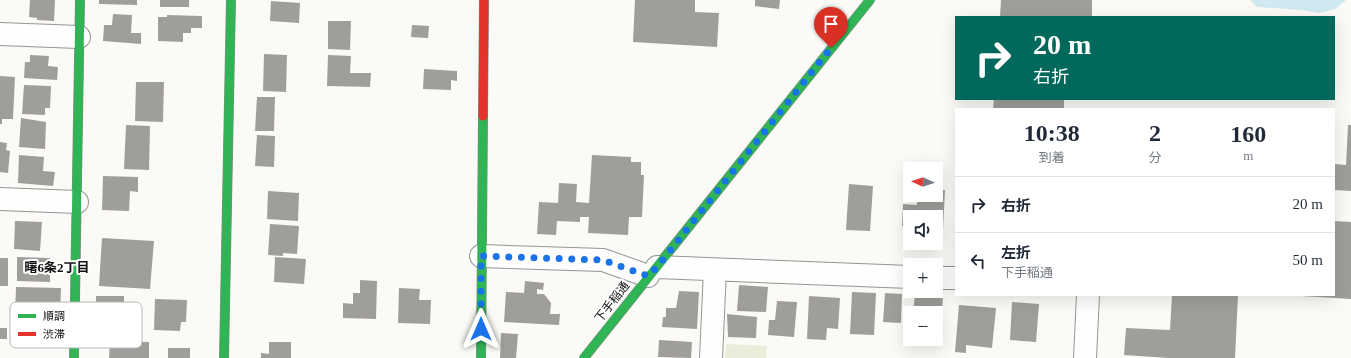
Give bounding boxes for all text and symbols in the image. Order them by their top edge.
pin [814,7.0,848,48]
icon: arrive [820,13,842,35]
text: 20 m [1033,29,1091,60]
icon: right [967,32,1019,84]
text: 右折 [1033,67,1069,87]
text: 10:38 [1024,120,1080,146]
text: 2 [1149,120,1161,146]
text: 160 [1230,121,1266,147]
text: m [1243,148,1253,163]
text: 到着 [1039,150,1065,165]
text: 分 [1148,150,1161,165]
north arrow [903,162,943,202]
map controls [903,162,943,346]
icon: right [967,194,989,216]
text: 20 m [1293,196,1323,212]
text: 右折 [1001,198,1031,214]
button: sound [903,210,943,250]
text: 左折 [1001,245,1031,261]
icon: left [967,250,989,272]
text: 50 m [1293,252,1323,268]
button: + [903,258,943,298]
district label: 曙6条2丁目 [24,260,90,275]
text: 下手稲通 [1001,265,1053,280]
street label: 下手稲通 [592,279,632,325]
legend [10,302,142,348]
button: − [903,306,943,346]
position arrow [460,308,502,350]
text: 順調 [43,310,65,322]
text: 渋滞 [43,328,65,340]

